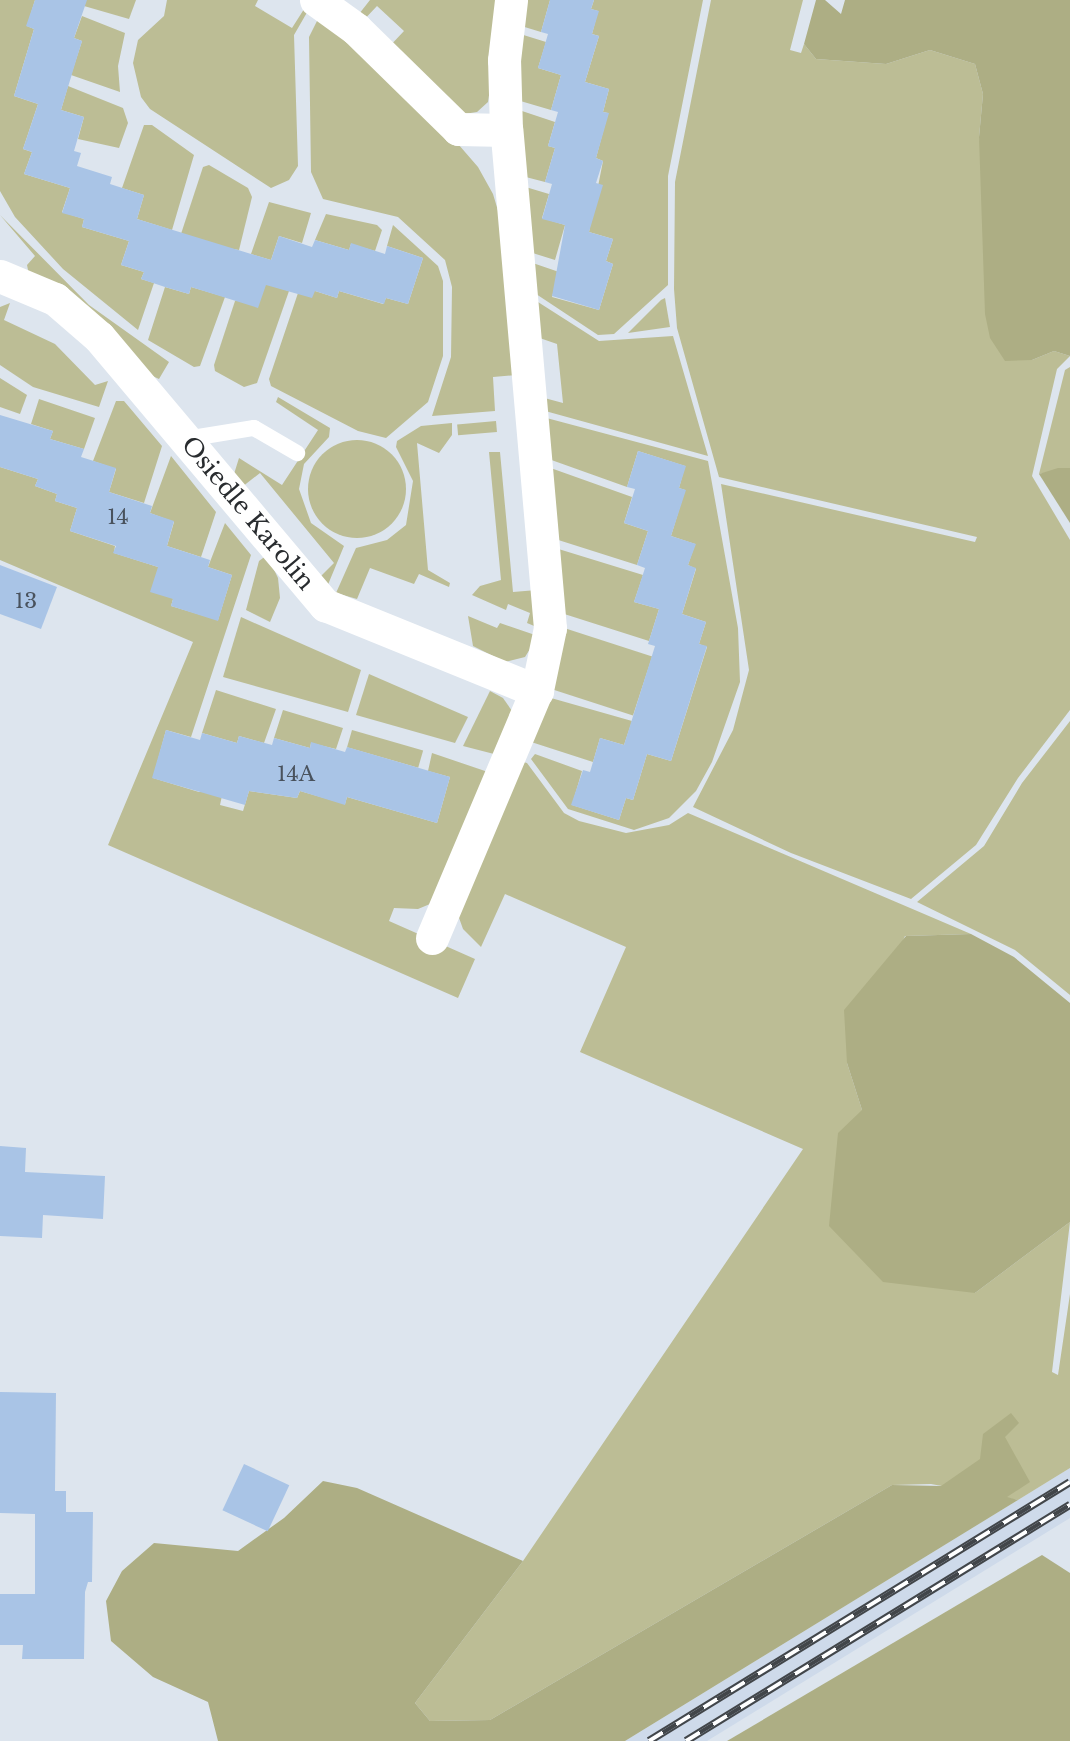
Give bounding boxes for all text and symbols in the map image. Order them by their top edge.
street label: Osiedle Karolin [175,430,321,596]
house number: 14 [107,504,129,530]
house number: 13 [15,588,37,614]
house number: 14A [277,761,315,787]

